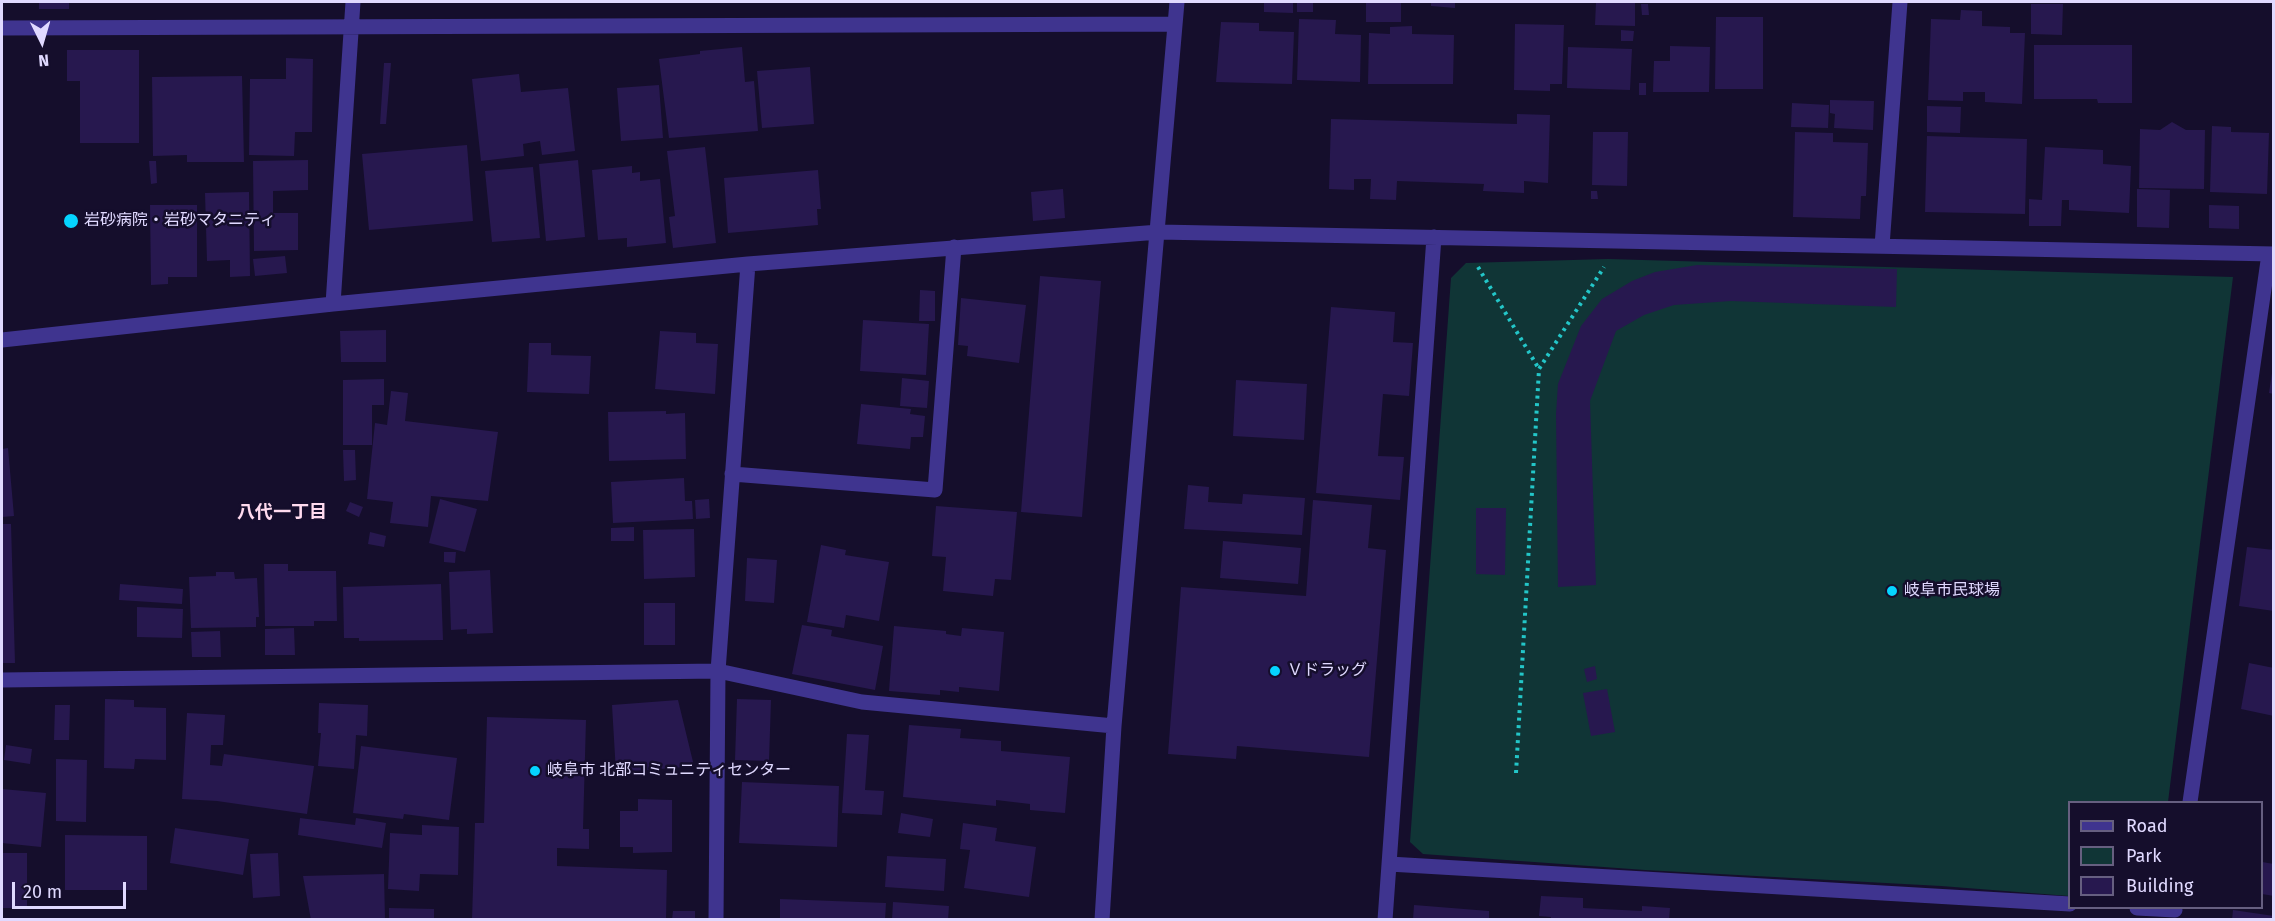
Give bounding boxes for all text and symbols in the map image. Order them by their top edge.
north arrow [12,12,72,72]
text: N [38,51,50,70]
place label: 岩砂病院・岩砂マタニティ [84,211,276,231]
marker: 岩砂病院・岩砂マタニティ [62,212,80,230]
district label: 八代一丁目 [237,502,327,524]
place label: 岐阜市民球場 [1904,581,2000,601]
marker: 岐阜市民球場 [1885,584,1899,598]
place label: Ｖドラッグ [1287,661,1367,681]
marker: Ｖドラッグ [1268,664,1282,678]
place label: 岐阜市 北部コミュニティセンター [547,761,791,781]
marker: 岐阜市 北部コミュニティセンター [528,764,542,778]
legend [2068,801,2263,909]
text: Road [2126,815,2168,837]
text: Park [2126,845,2161,867]
scale bar [15,870,129,908]
text: Building [2126,875,2193,897]
text: 20 m [23,881,62,903]

